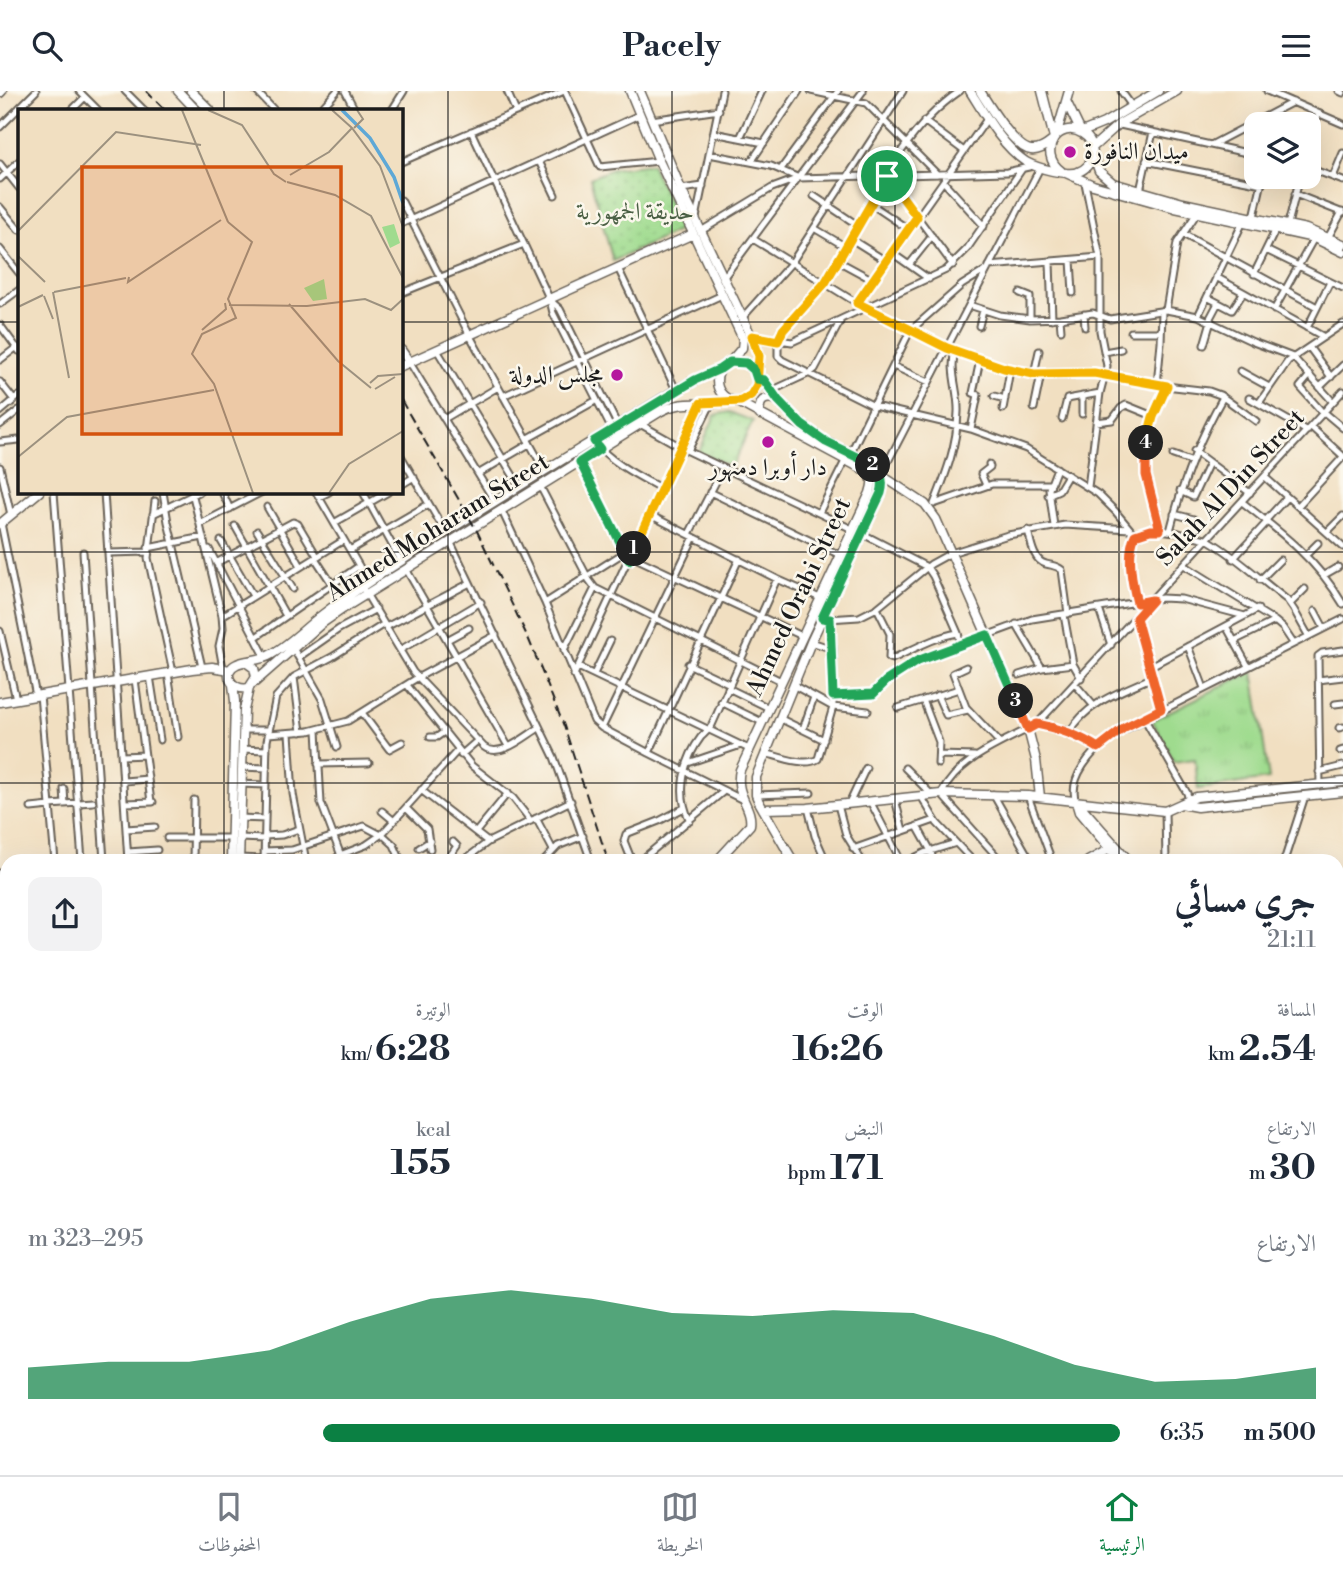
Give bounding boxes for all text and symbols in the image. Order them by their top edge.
text: Pacely [622,26,721,66]
icon: search [28,27,66,65]
icon: menu [1277,27,1315,65]
inset map [18,109,402,493]
map controls [1244,112,1321,189]
button: layers [1244,112,1321,189]
place label: ميدان النافورة [1084,137,1189,167]
marker: ميدان النافورة [1062,144,1078,160]
pin [857,146,917,206]
icon: arrive [868,157,906,195]
park label: حديقة الجمهورية [576,197,694,227]
place label: مجلس الدولة [509,360,603,390]
marker: مجلس الدولة [609,367,625,383]
street label: Salah Al Din Street [1150,403,1312,573]
pin: 4 [1128,425,1164,461]
text: 4 [1139,430,1152,454]
marker: دار أوبرا دمنهور [760,434,776,450]
street label: Ahmed Moharam Street [320,447,555,609]
pin: 2 [856,447,890,483]
place label: دار أوبرا دمنهور [707,450,827,483]
text: 2 [867,452,878,476]
street label: Ahmed Orabi Street [739,493,858,702]
pin: 1 [616,531,652,567]
text: 1 [629,536,638,560]
pin: 3 [998,683,1034,719]
text: 3 [1010,688,1021,712]
text: جري مسائي [1175,876,1316,923]
button: share [28,877,102,951]
text: 21:11 [1267,926,1316,954]
text: الوتيرة [416,998,451,1022]
text: الوقت [847,998,883,1022]
text: المسافة [1277,998,1316,1022]
text: 6:28 [375,1028,451,1071]
text: 16:26 [792,1028,883,1071]
text: 2.54 [1239,1028,1316,1071]
text: /km [341,1042,375,1066]
text: km [1208,1042,1239,1066]
text: النبض [844,1117,883,1141]
text: الارتفاع [1267,1117,1316,1141]
text: kcal [416,1118,451,1142]
text: 155 [390,1142,451,1185]
text: 171 [830,1147,883,1190]
text: 30 [1269,1147,1316,1190]
text: bpm [788,1161,830,1185]
text: m [1249,1161,1269,1185]
text: 295–323 m [28,1225,144,1253]
text: الارتفاع [1256,1230,1316,1258]
text: 6:35 [1159,1419,1204,1447]
text: 500 m [1244,1419,1316,1447]
tab: المحفوظات [198,1488,261,1563]
tab: الخريطة [657,1488,703,1563]
tab: الرئيسية [1099,1488,1145,1563]

